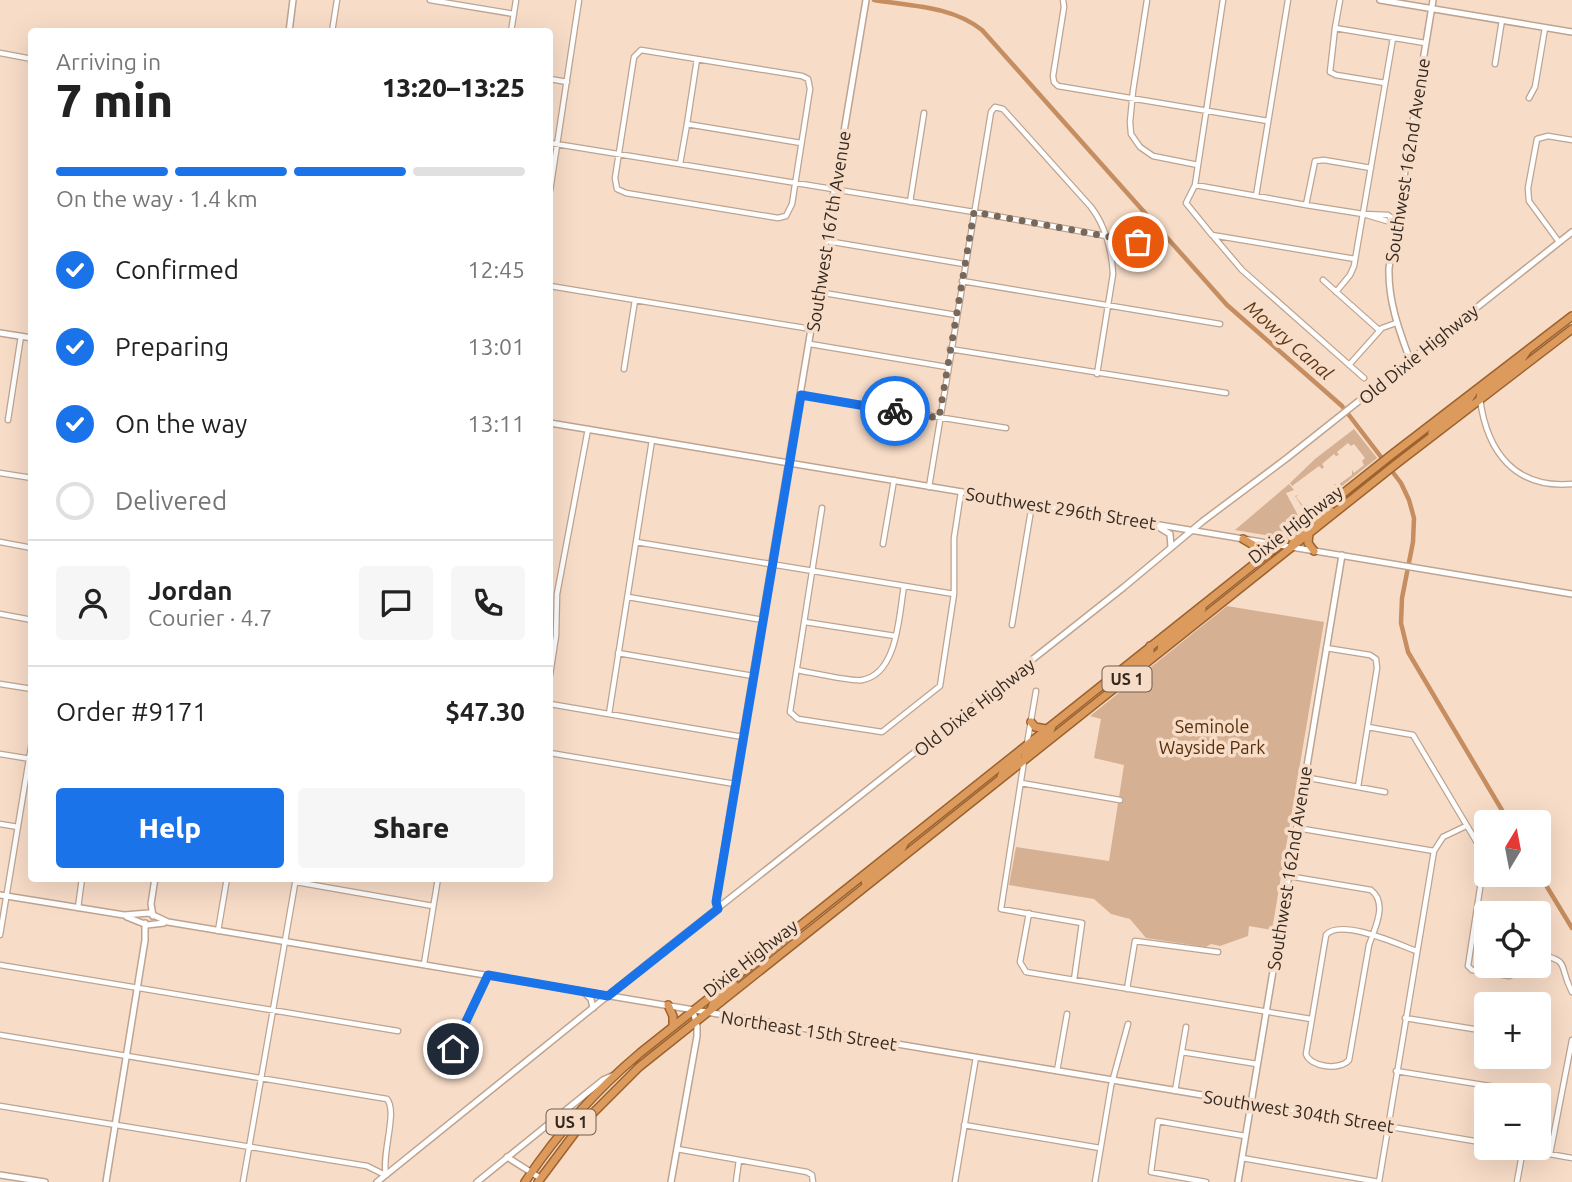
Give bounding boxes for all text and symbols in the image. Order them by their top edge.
text: Arriving in [56,49,161,74]
street label: Southwest 162nd Avenue [1381,56,1433,264]
text: 13:20–13:25 [382,73,525,102]
text: 7 min [56,74,173,126]
street label: Southwest 167th Avenue [802,129,854,333]
text: On the way · 1.4 km [56,186,258,211]
pin [1108,212,1168,272]
icon: bag [1119,223,1157,261]
icon: check [56,251,94,289]
text: Confirmed [115,255,239,284]
text: 12:45 [467,257,525,282]
water label: Mowry Canal [1240,296,1338,385]
street label: Old Dixie Highway [1354,300,1482,408]
icon: check [56,328,94,366]
text: Preparing [115,332,229,361]
text: 13:01 [467,334,525,359]
courier [860,376,930,446]
icon: bike [876,392,914,430]
icon: check [56,405,94,443]
text: On the way [115,409,247,438]
text: 13:11 [467,411,525,436]
street label: Dixie Highway [1244,481,1346,567]
street label: Southwest 296th Street [964,483,1158,533]
text: Delivered [115,486,227,515]
button: person [56,566,130,640]
button: chat [359,566,433,640]
button: phone [451,566,525,640]
text: Jordan [148,576,233,605]
text: Courier · 4.7 [148,605,272,630]
street label: Old Dixie Highway [910,654,1038,760]
road number: US 1 [1102,666,1152,692]
text: Order #9171 [56,697,207,726]
text: $47.30 [445,697,525,726]
park label: Seminole Wayside Park [1159,716,1265,757]
street label: Southwest 162nd Avenue [1263,764,1315,972]
button: Help [56,788,284,868]
button: Share [298,788,525,868]
north arrow [1474,810,1550,887]
map controls [1474,810,1551,1160]
button: locate [1474,901,1551,978]
street label: Dixie Highway [699,915,801,1001]
button: + [1474,992,1551,1069]
street label: Northeast 15th Street [720,1006,898,1054]
pin [423,1019,483,1079]
icon: home [434,1030,472,1068]
button: − [1474,1083,1551,1160]
street label: Southwest 304th Street [1202,1086,1396,1136]
road number: US 1 [546,1110,596,1134]

